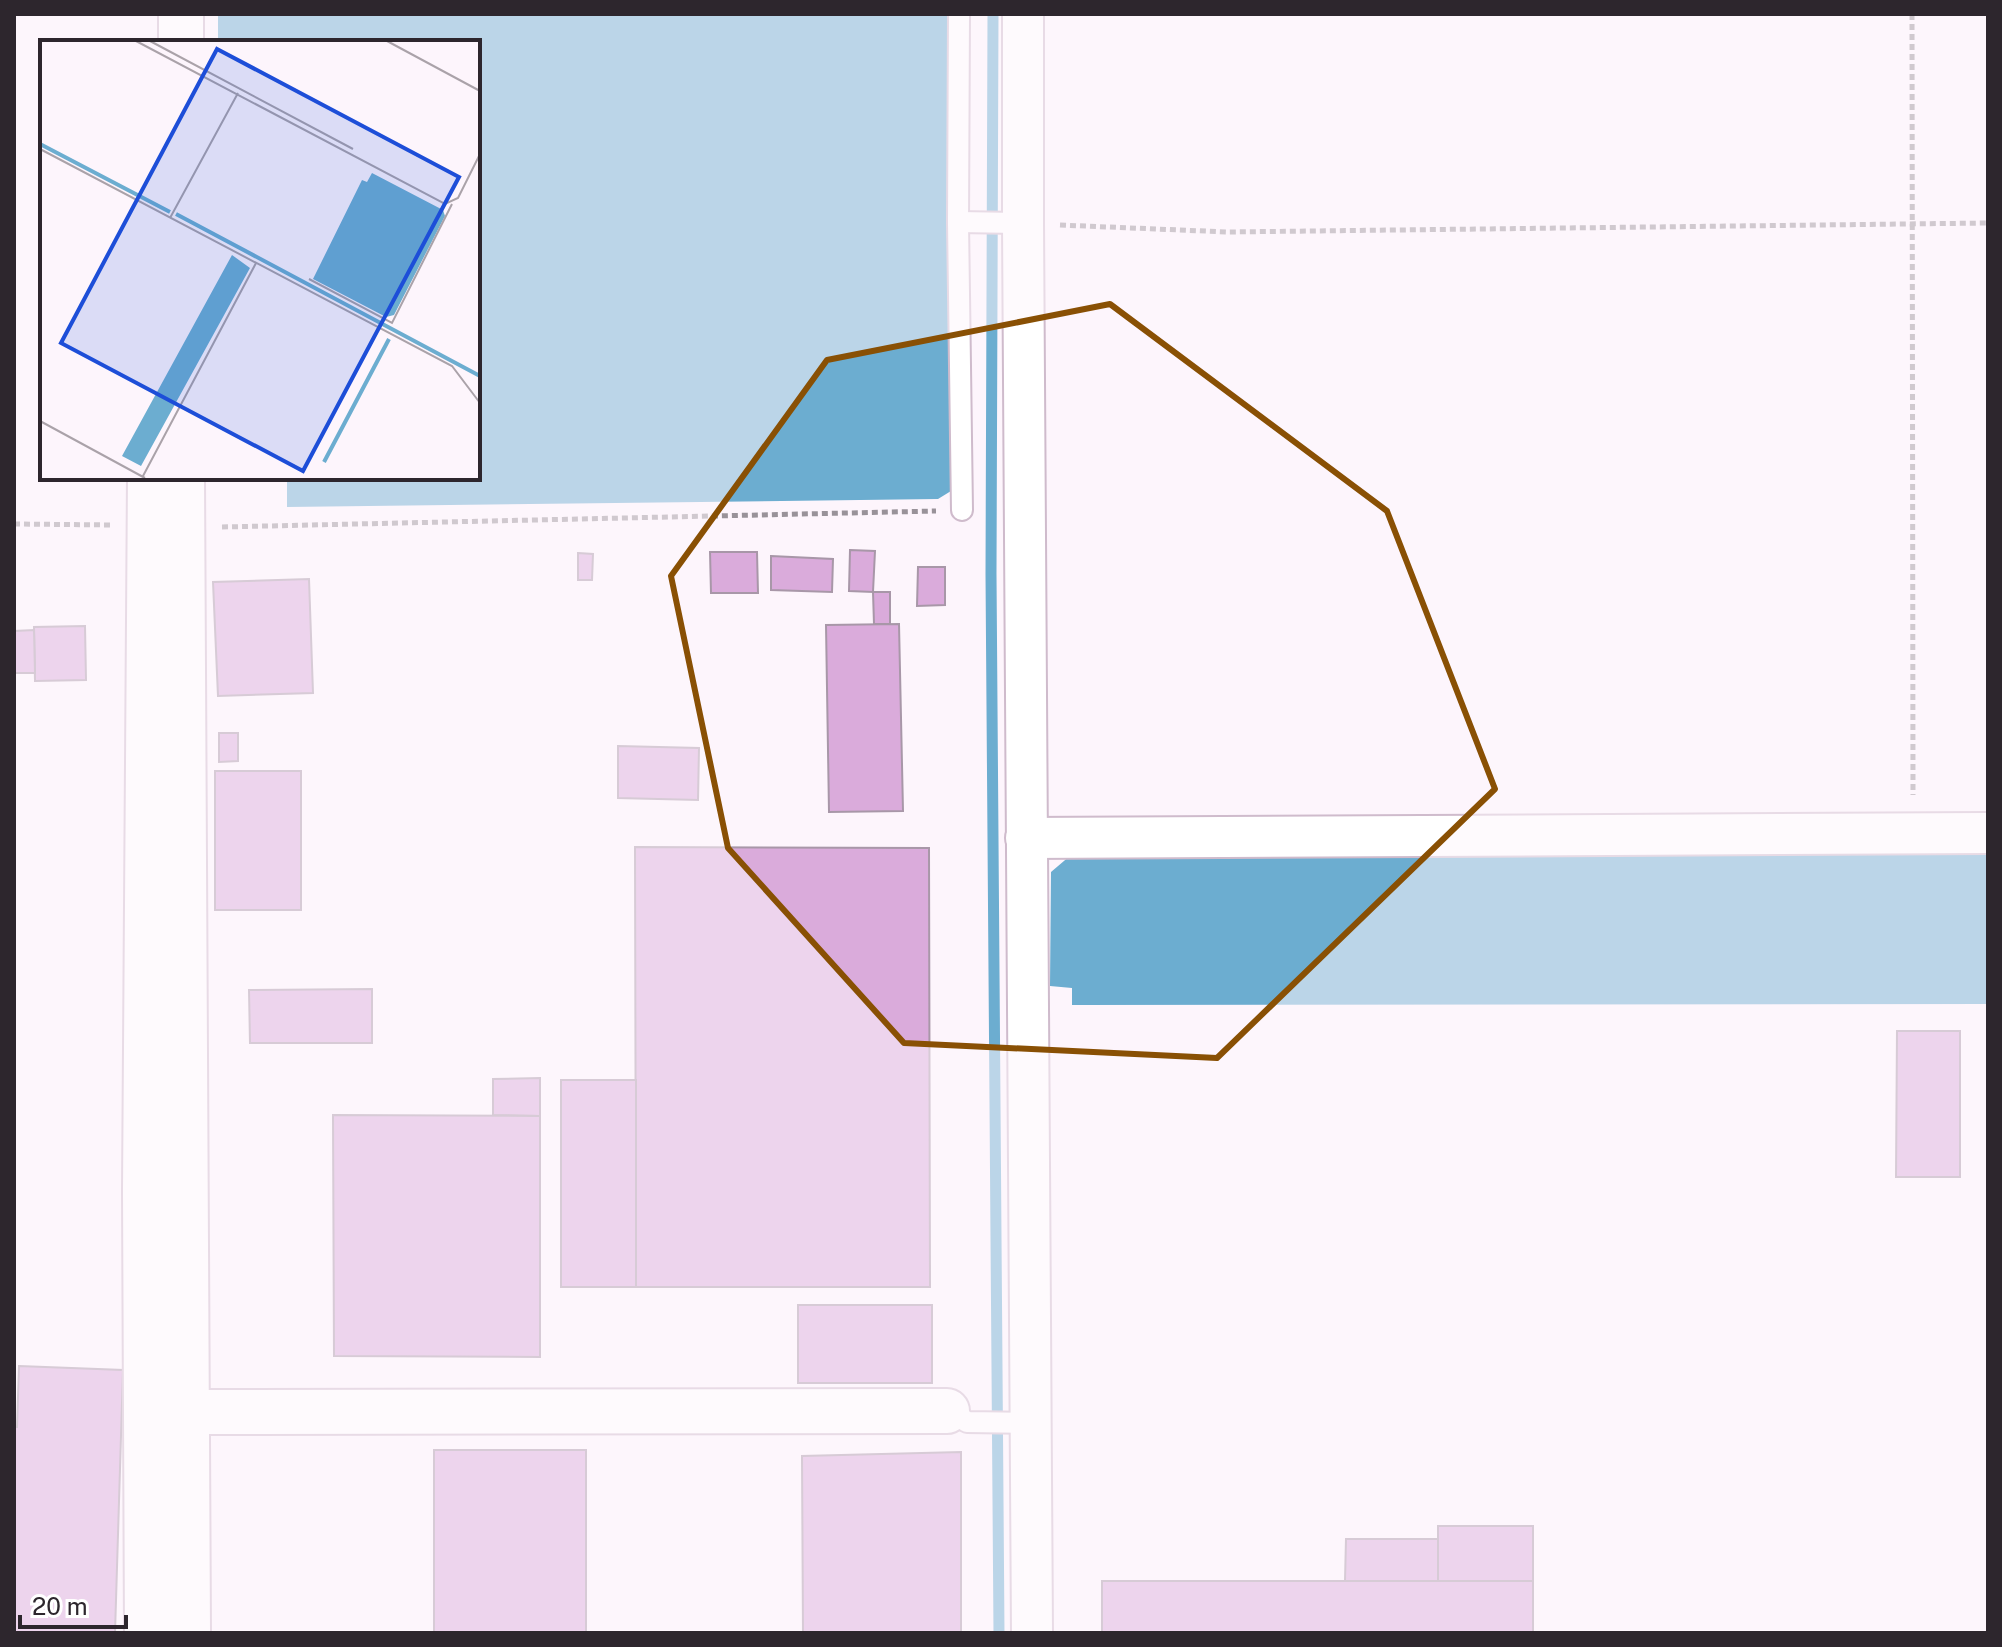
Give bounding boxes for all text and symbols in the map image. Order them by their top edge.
inset map [40,40,480,480]
scale bar [20,1579,126,1629]
text: 20 m [32,1592,88,1620]

